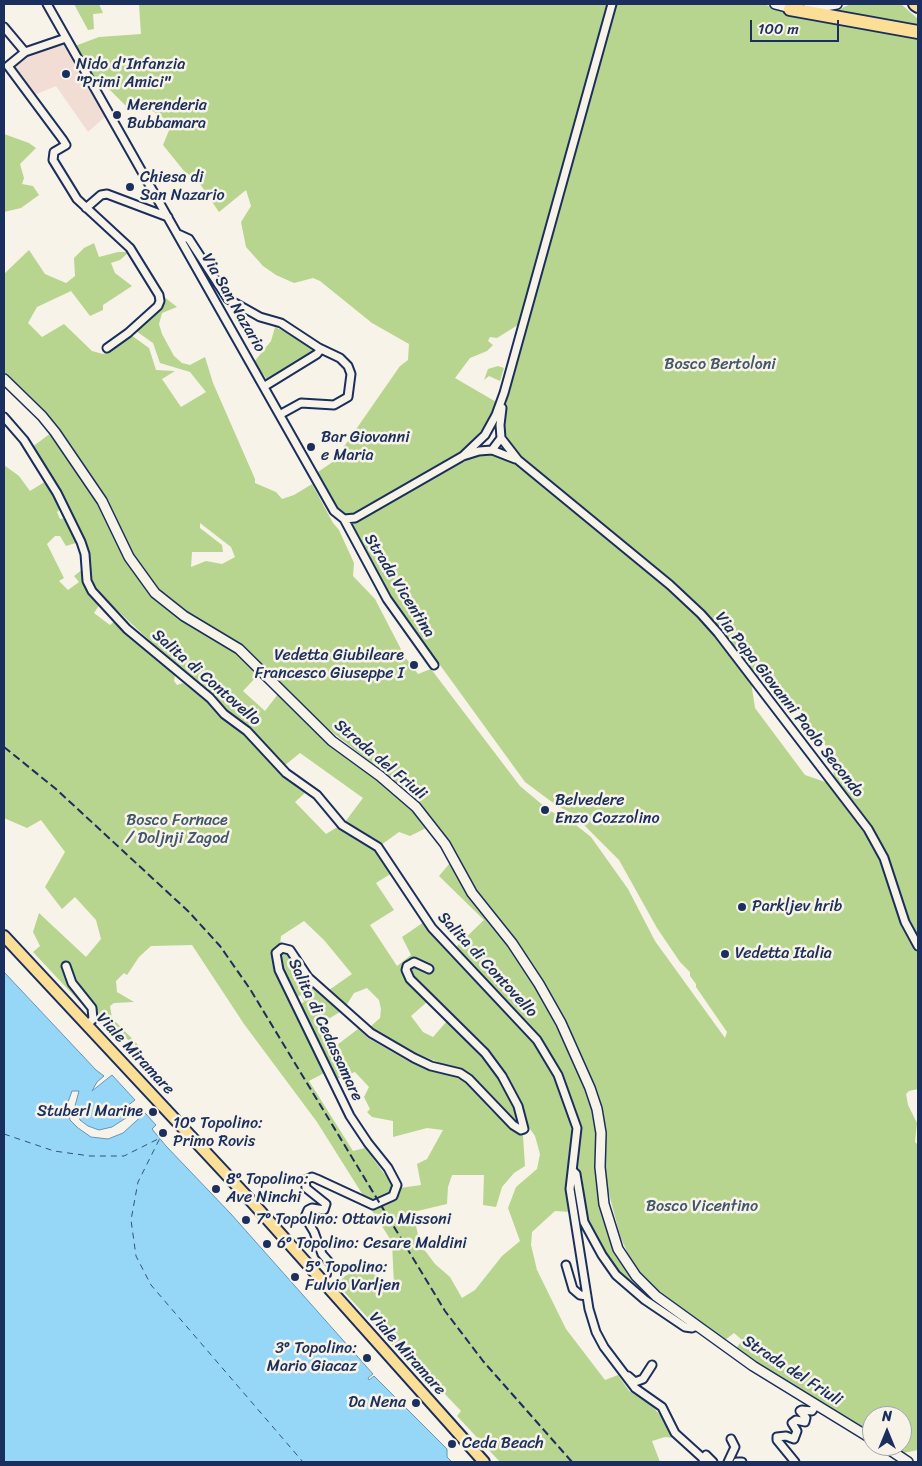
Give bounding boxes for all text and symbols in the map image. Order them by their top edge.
scale bar [752,10,841,42]
text: 100 m [758,16,799,42]
place label: Nido d'Infanzia "Primi Amici" [76,55,185,93]
marker: Nido d'Infanzia "Primi Amici" [60,68,72,80]
place label: Merenderia Bubbamara [127,96,207,134]
marker: Merenderia Bubbamara [111,109,123,121]
place label: Chiesa di San Nazario [140,168,225,206]
marker: Chiesa di San Nazario [124,181,136,193]
street label: Via San Nazario [197,250,269,356]
park label: Bosco Bertoloni [664,355,776,375]
place label: Bar Giovanni e Maria [321,428,410,466]
marker: Bar Giovanni e Maria [305,441,317,453]
street label: Strada Vicentina [359,531,439,641]
street label: Via Papa Giovanni Paolo Secondo [711,608,867,802]
street label: Salita di Contovello [148,626,264,730]
place label: Vedetta Giubileare Francesco Giuseppe I [255,646,404,684]
marker: Vedetta Giubileare Francesco Giuseppe I [408,659,420,671]
street label: Strada del Friuli [330,716,430,804]
place label: Belvedere Enzo Cozzolino [555,791,660,829]
marker: Belvedere Enzo Cozzolino [539,804,551,816]
park label: Bosco Fornace / Doljnji Zagod [125,811,229,849]
place label: Parkljev hrib [752,897,842,917]
marker: Parkljev hrib [736,901,748,913]
street label: Salita di Contovello [433,908,541,1022]
place label: Vedetta Italia [735,944,832,964]
marker: Vedetta Italia [719,948,731,960]
street label: Salita di Cedassamare [284,956,366,1104]
street label: Viale Miramare [92,1009,178,1099]
place label: Stuberl Marine [37,1102,143,1122]
marker: Stuberl Marine [147,1106,159,1118]
place label: 10º Topolino: Primo Rovis [173,1114,263,1152]
marker: 10º Topolino: Primo Rovis [157,1127,169,1139]
place label: 8º Topolino: Ave Ninchi [226,1170,309,1208]
marker: 8º Topolino: Ave Ninchi [210,1183,222,1195]
park label: Bosco Vicentino [646,1197,758,1217]
place label: 7º Topolino: Ottavio Missoni [256,1210,451,1230]
marker: 7º Topolino: Ottavio Missoni [240,1214,252,1226]
place label: 6º Topolino: Cesare Maldini [277,1234,467,1254]
marker: 6º Topolino: Cesare Maldini [261,1238,273,1250]
place label: 5º Topolino: Fulvio Varljen [305,1258,400,1296]
marker: 5º Topolino: Fulvio Varljen [289,1271,301,1283]
street label: Viale Miramare [365,1308,449,1400]
street label: Strada del Friuli [739,1332,845,1410]
place label: 3º Topolino: Mario Giacaz [267,1339,357,1377]
marker: 3º Topolino: Mario Giacaz [361,1352,373,1364]
place label: Da Nena [348,1393,406,1413]
marker: Da Nena [410,1397,422,1409]
text: N [882,1404,892,1429]
north arrow [862,1406,912,1456]
place label: Ceda Beach [462,1434,544,1454]
marker: Ceda Beach [446,1438,458,1450]

